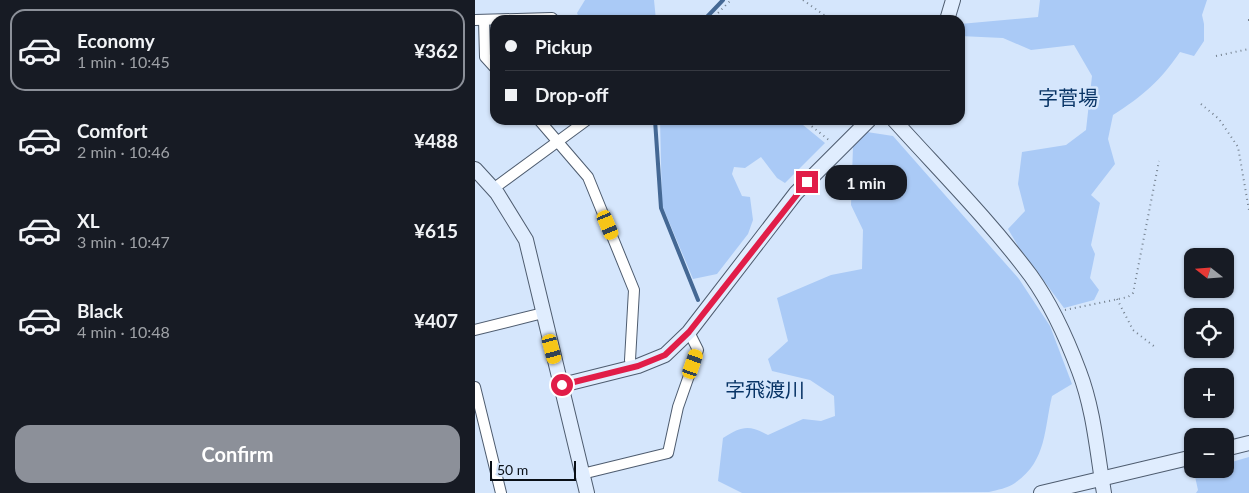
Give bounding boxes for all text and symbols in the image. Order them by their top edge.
icon: car [17,28,62,73]
text: Economy [77,29,155,52]
text: Pickup [535,35,592,58]
text: ¥362 [414,39,458,62]
text: 1 min · 10:45 [77,52,170,71]
text: Drop-off [535,83,609,106]
district label: 字菅場 [1038,85,1098,109]
icon: car [17,118,62,163]
text: Comfort [77,119,148,142]
text: ¥488 [414,129,458,152]
text: 2 min · 10:46 [77,142,170,161]
callout: 1 min [825,164,907,200]
route end [796,171,818,193]
text: 1 min [846,173,886,192]
icon: car [17,208,62,253]
car [595,208,620,242]
text: XL [77,209,100,232]
text: ¥615 [414,219,458,242]
text: 3 min · 10:47 [77,232,170,251]
north arrow [1184,248,1234,298]
map controls [1184,248,1234,478]
icon: car [17,298,62,343]
text: Black [77,299,123,322]
button: locate [1184,308,1234,358]
text: ¥407 [414,309,458,332]
text: 4 min · 10:48 [77,322,170,341]
car [540,333,563,365]
car [681,347,704,381]
button: + [1184,368,1234,418]
route start [551,374,573,396]
district label: 字飛渡川 [725,377,805,401]
button: Confirm [15,425,460,483]
button: − [1184,428,1234,478]
scale bar [490,458,576,481]
text: 50 m [497,461,528,478]

